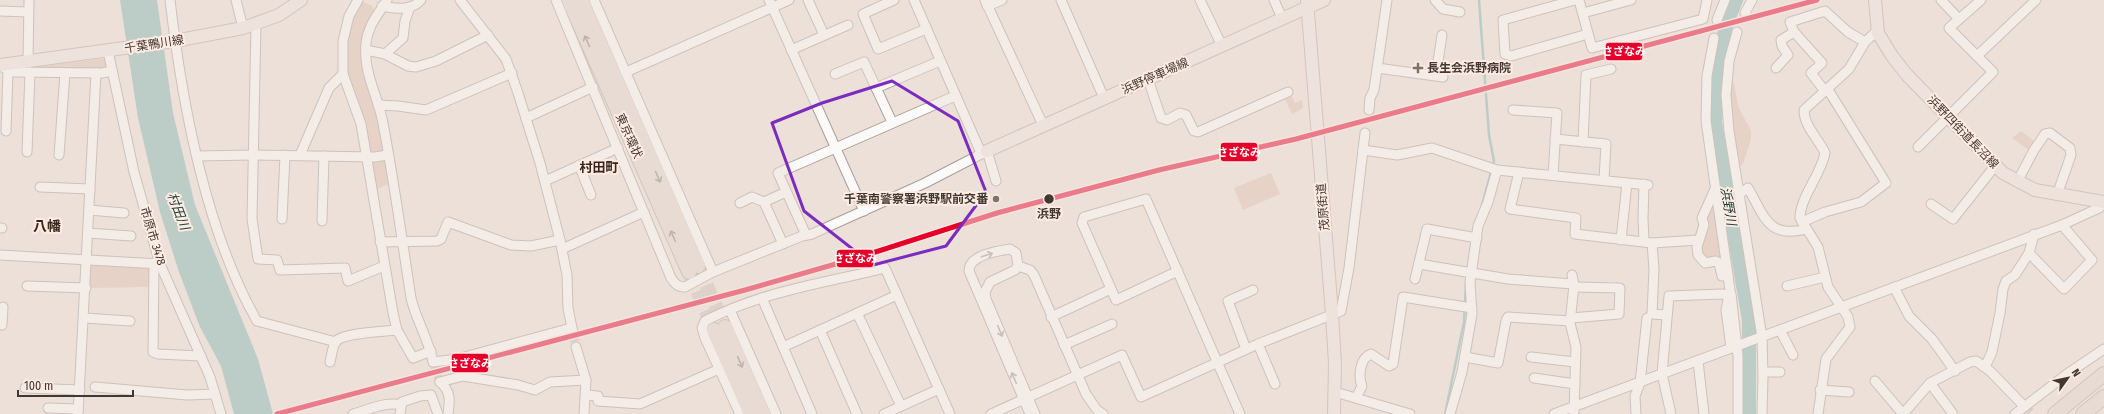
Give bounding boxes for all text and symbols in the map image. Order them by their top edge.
street label: 千葉鴨川線 [123,32,185,56]
one-way arrow [583,35,590,47]
line badge: さざなみ [1605,42,1643,61]
text: さざなみ [1602,45,1646,58]
street label: 浜野停車場線 [1119,55,1191,97]
place label: 長生会浜野病院 [1427,61,1511,75]
marker: 長生会浜野病院 [1412,62,1424,74]
street label: 浜野四街道長沼線 [1925,93,2001,171]
street label: 東京環状 [613,111,645,161]
line badge: さざなみ [1220,142,1258,162]
text: さざなみ [1217,146,1261,159]
district label: 村田町 [579,160,619,175]
one-way arrow [655,170,662,182]
street label: 茂原街道 [1314,182,1332,232]
water label: 浜野川 [1718,186,1740,229]
water label: 村田川 [165,190,193,234]
place label: 千葉南警察署浜野駅前交番 [844,192,989,206]
marker: 浜野 [1042,192,1056,206]
marker: 千葉南警察署浜野駅前交番 [991,194,1001,204]
street label: 市原市 3478 [137,205,169,267]
place label: 浜野 [1037,207,1061,221]
district label: 八幡 [33,218,61,235]
one-way arrow [669,231,676,243]
line badge: さざなみ [836,249,874,268]
one-way arrow [981,251,994,258]
text: さざなみ [833,252,877,265]
one-way arrow [996,325,1004,337]
line badge: さざなみ [451,353,489,373]
one-way arrow [737,356,745,368]
text: さざなみ [448,357,492,370]
north arrow [2048,358,2088,398]
text: N [2069,367,2083,379]
scale bar [18,372,133,398]
one-way arrow [1010,373,1017,385]
text: 100 m [24,379,53,393]

